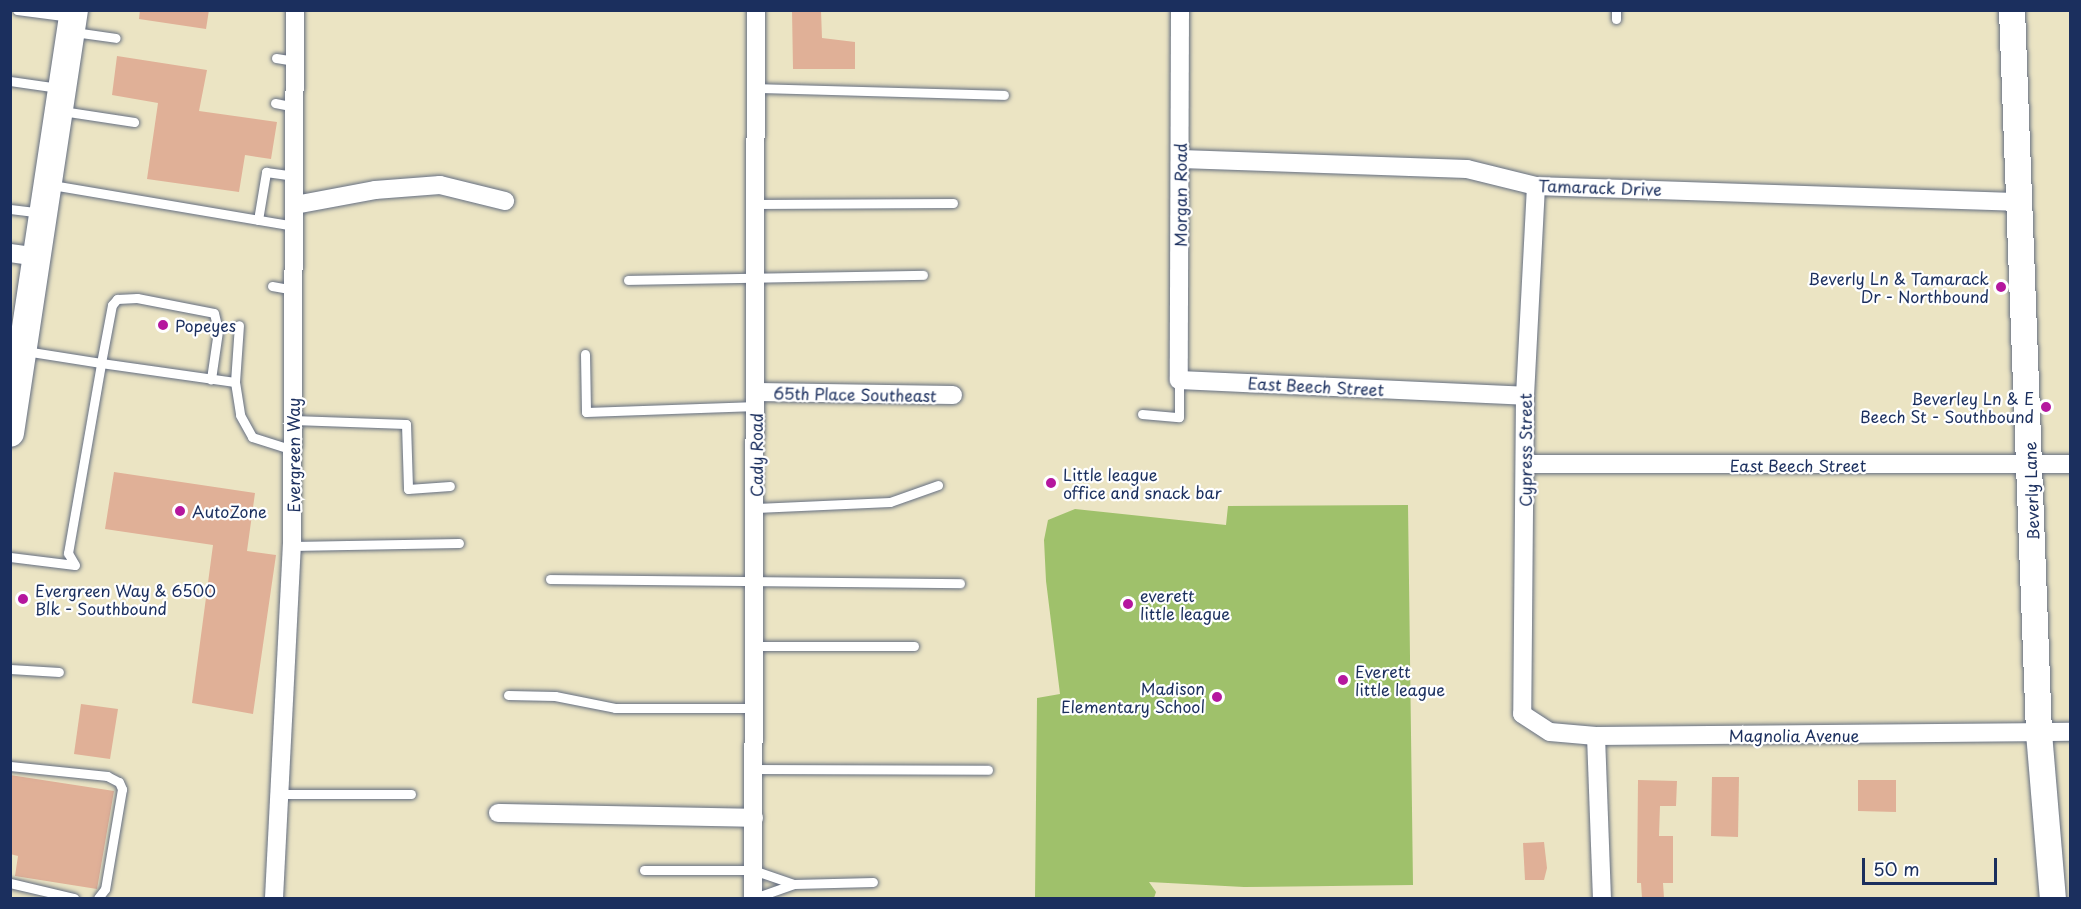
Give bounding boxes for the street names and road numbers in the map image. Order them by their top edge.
street label: Morgan Road [1170,143,1190,247]
street label: Tamarack Drive [1537,175,1663,199]
street label: East Beech Street [1247,373,1385,399]
street label: 65th Place Southeast [773,383,937,405]
street label: Cypress Street [1515,393,1535,507]
street label: Evergreen Way [283,397,303,513]
street label: Cady Road [746,413,766,497]
street label: Beverly Lane [2020,441,2042,541]
street label: East Beech Street [1730,455,1866,475]
street label: Magnolia Avenue [1728,725,1860,745]

